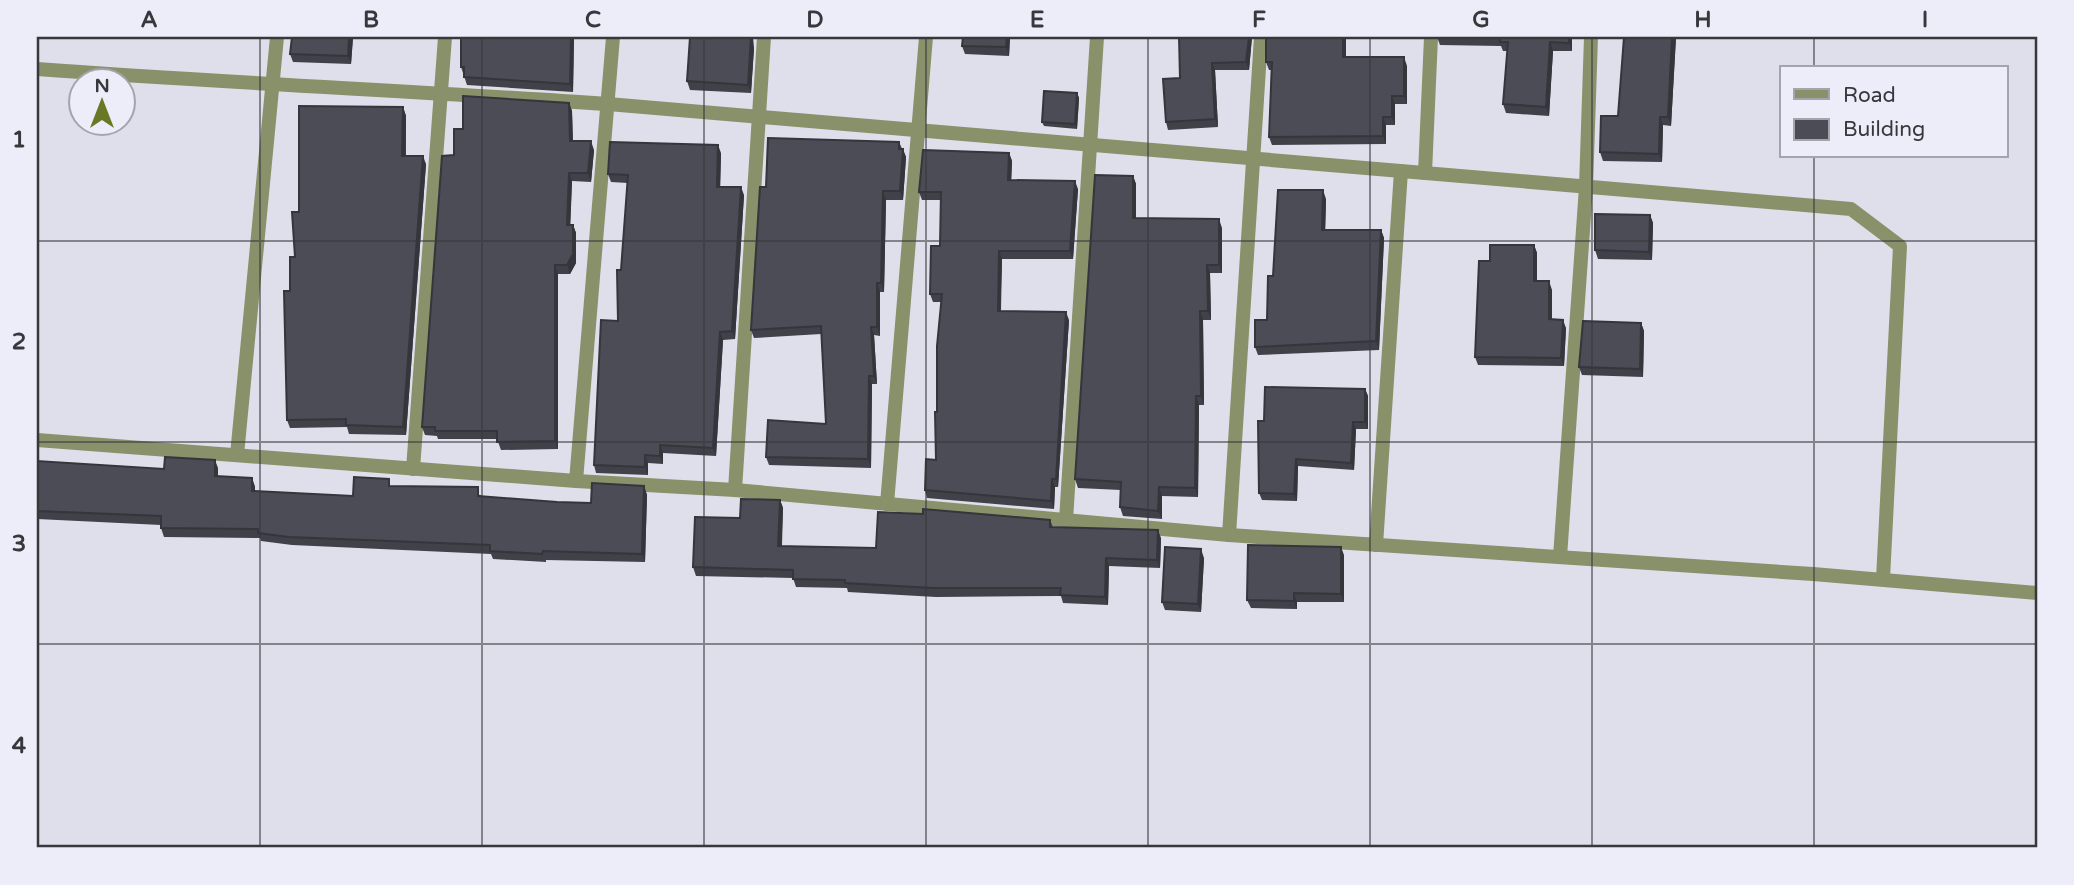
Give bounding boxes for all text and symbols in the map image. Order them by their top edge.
text: A [140,6,158,34]
text: B [363,6,379,34]
text: C [585,6,601,34]
text: D [806,6,824,34]
text: E [1030,6,1044,34]
text: F [1252,6,1266,34]
text: G [1472,6,1490,34]
text: H [1694,6,1712,34]
text: I [1922,6,1928,34]
north arrow [66,66,136,136]
legend [1780,66,2008,158]
text: N [94,75,110,97]
text: Road [1843,83,1896,108]
text: Building [1843,117,1925,142]
text: 1 [12,126,26,154]
text: 2 [12,328,26,356]
text: 3 [12,530,26,558]
text: 4 [12,732,27,760]

